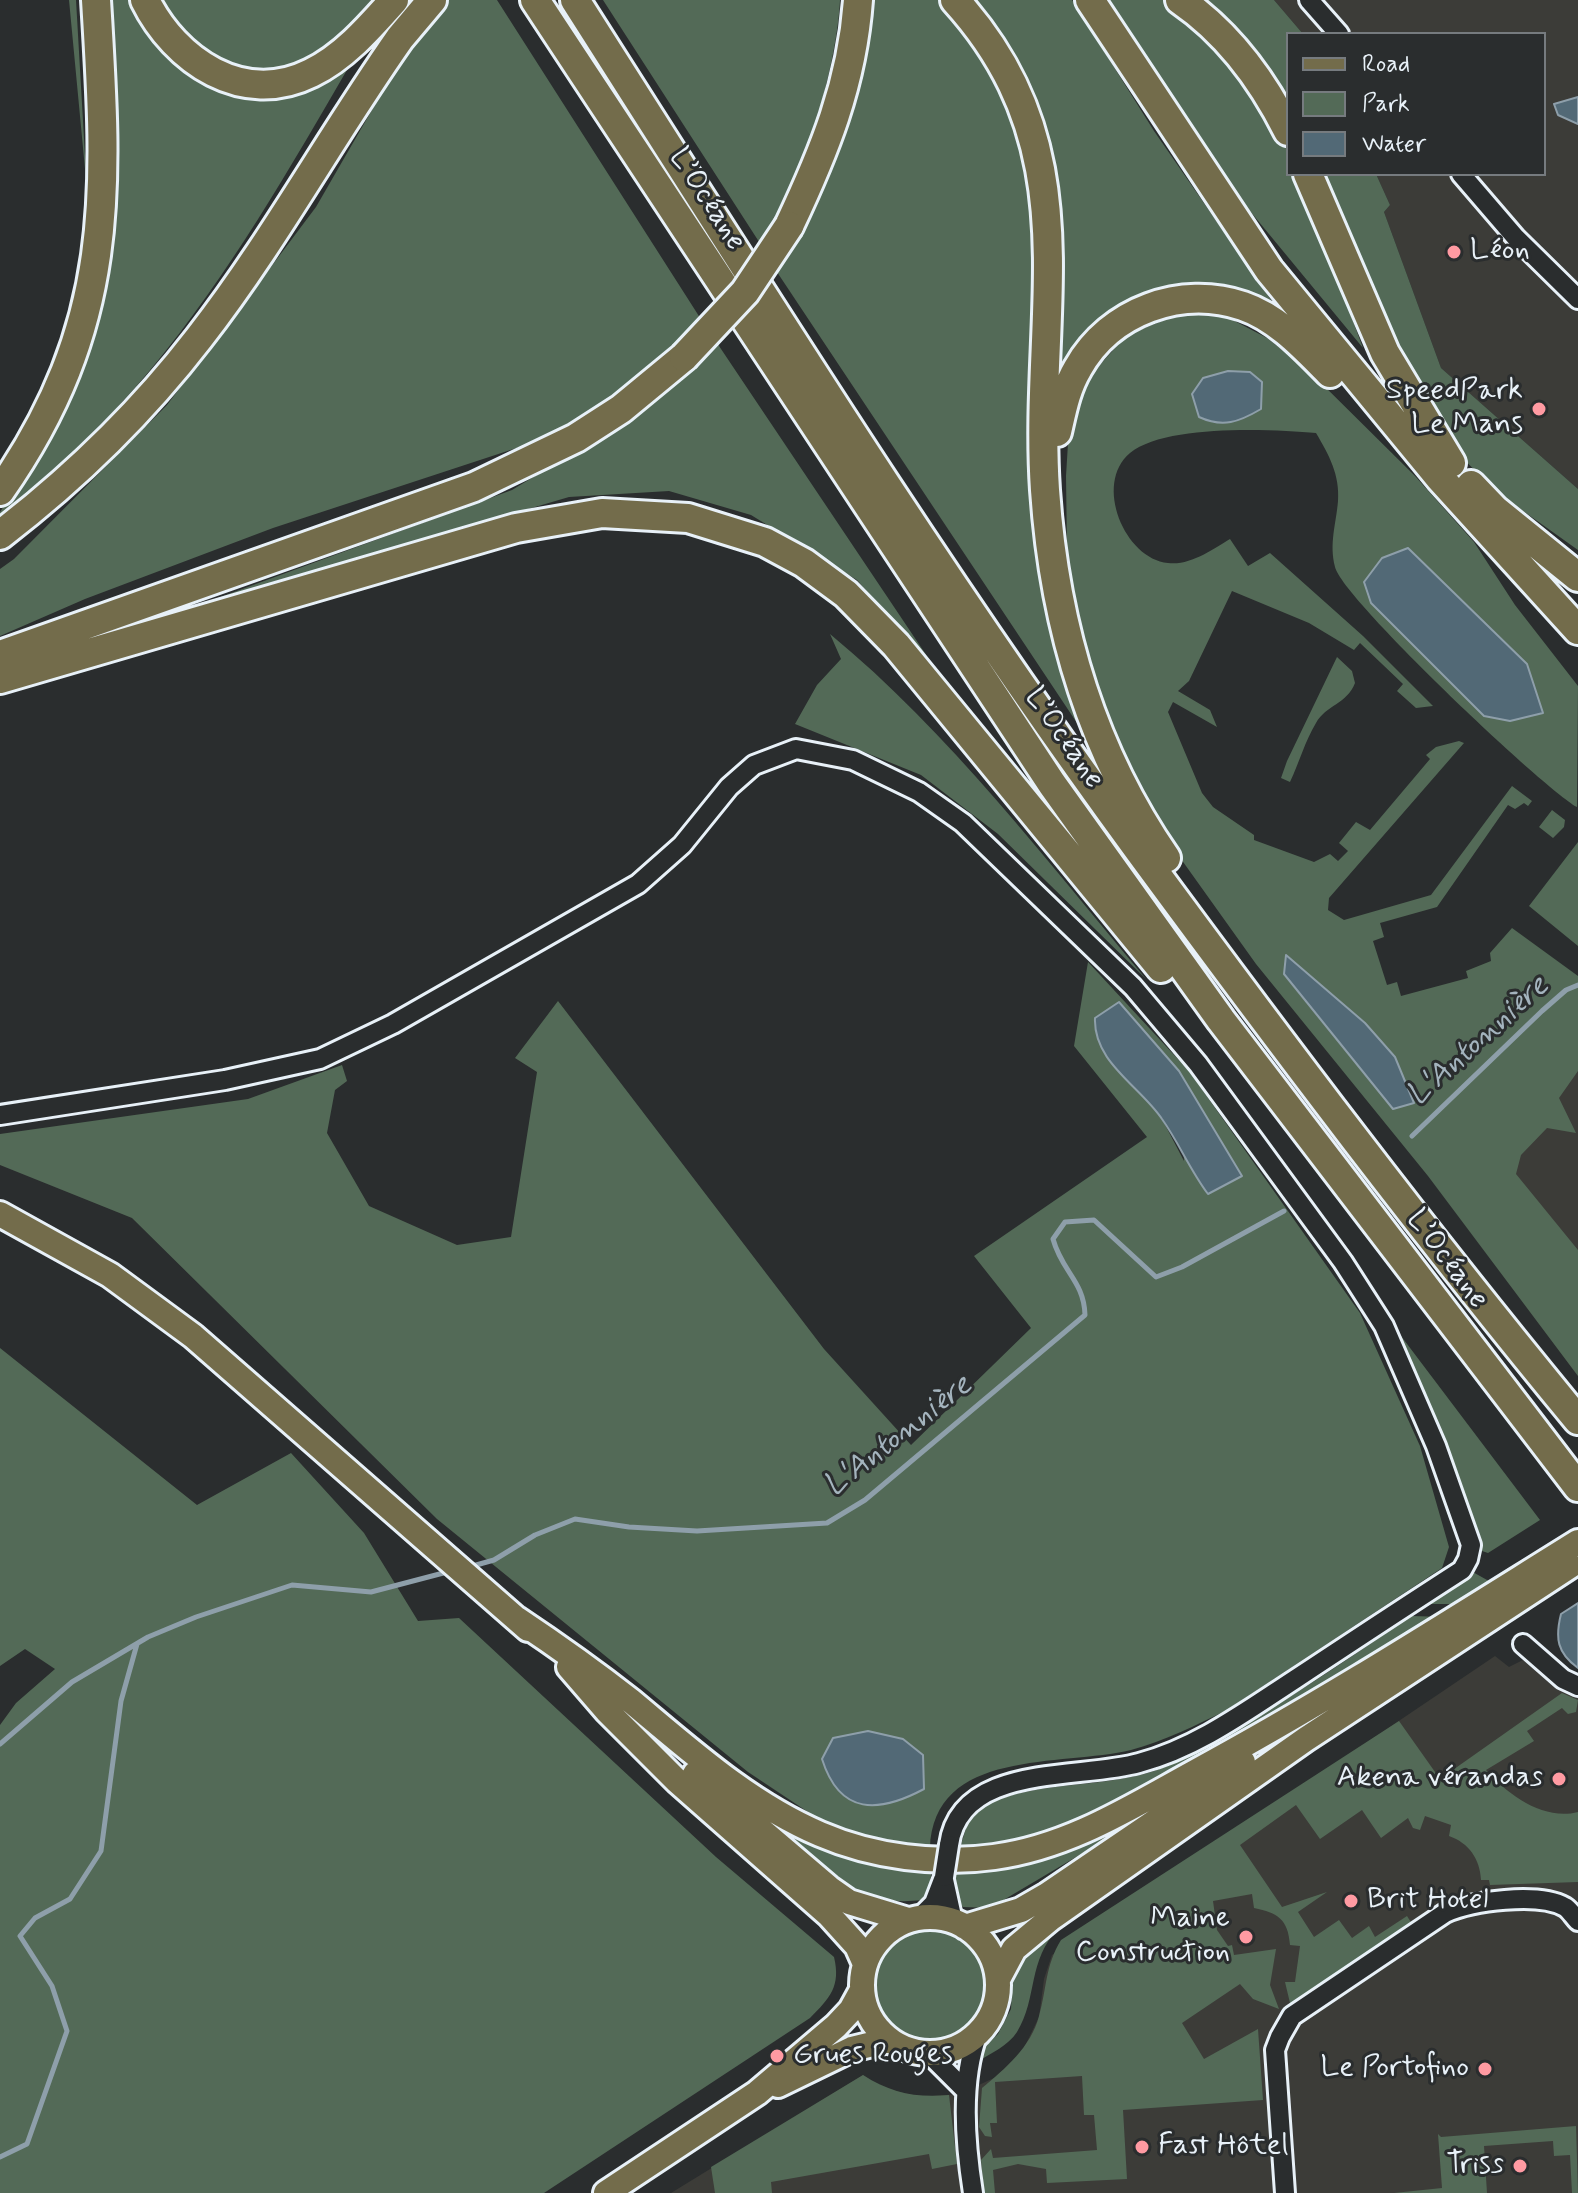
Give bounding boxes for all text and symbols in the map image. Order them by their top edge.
legend [1286,32,1546,176]
text: Road [1362,49,1410,80]
text: Park [1362,89,1410,120]
text: Water [1362,129,1426,160]
street label: L’Océane [659,142,753,258]
place label: Léon [1470,234,1530,270]
marker: Léon [1445,243,1463,261]
place label: SpeedPark Le Mans [1386,374,1523,444]
marker: SpeedPark Le Mans [1530,400,1548,418]
street label: L’Océane [1015,681,1111,797]
water label: L'Antonnière [1400,968,1558,1116]
street label: L’Océane [1397,1203,1495,1317]
water label: L'Antonnière [817,1367,981,1507]
place label: Akena vérandas [1337,1761,1543,1797]
marker: Akena vérandas [1550,1770,1568,1788]
place label: Brit Hotel [1367,1883,1488,1919]
marker: Brit Hotel [1342,1892,1360,1910]
place label: Maine Construction [1076,1902,1230,1972]
marker: Maine Construction [1237,1928,1255,1946]
place label: Grues Rouges [793,2038,953,2074]
marker: Grues Rouges [768,2047,786,2065]
place label: Le Portofino [1321,2051,1469,2087]
marker: Le Portofino [1476,2060,1494,2078]
place label: Fast Hôtel [1158,2129,1288,2165]
marker: Fast Hôtel [1133,2138,1151,2156]
place label: Triss [1446,2148,1504,2184]
marker: Triss [1511,2157,1529,2175]

